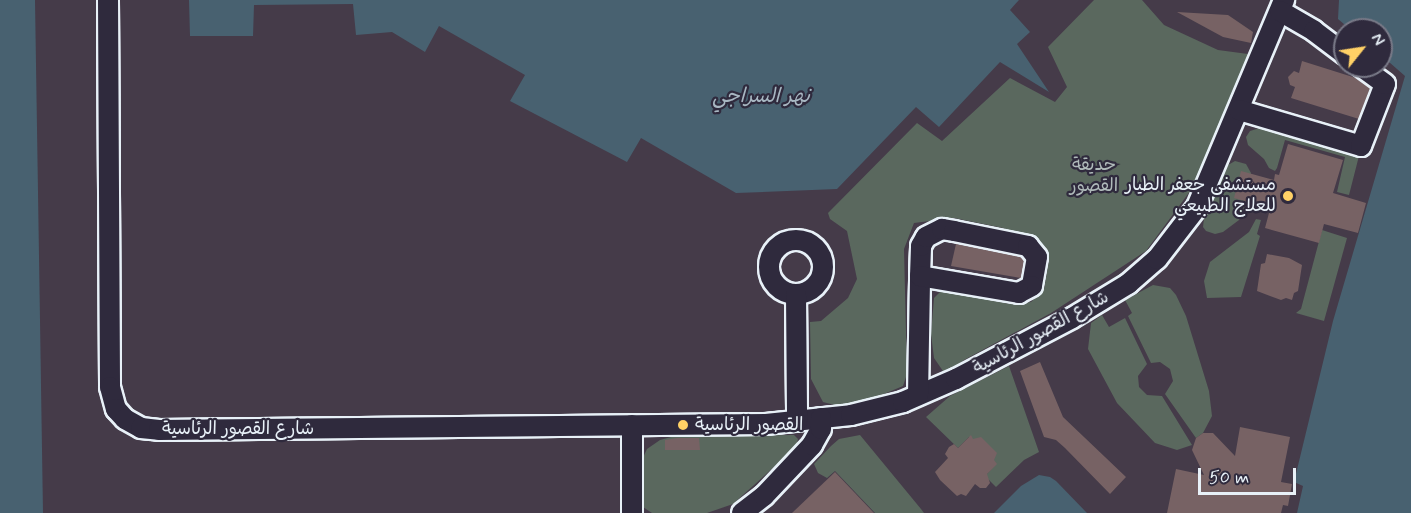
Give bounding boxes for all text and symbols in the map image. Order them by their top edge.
north arrow [1333,18,1393,78]
text: N [1366,30,1389,50]
water label: نهر السراجي [712,84,810,108]
park label: حديقة القصور [1070,155,1118,198]
place label: مستشفى جعفر الطيار للعلاج الطبيعي [1125,175,1276,218]
marker: مستشفى جعفر الطيار للعلاج الطبيعي [1281,189,1295,203]
street label: شارع القصور الرئاسية [969,287,1113,379]
place label: القصور الرئاسية [695,414,803,436]
street label: شارع القصور الرئاسية [162,418,314,440]
marker: القصور الرئاسية [676,418,690,432]
scale bar [1201,456,1298,494]
text: 50 m [1209,466,1249,490]

